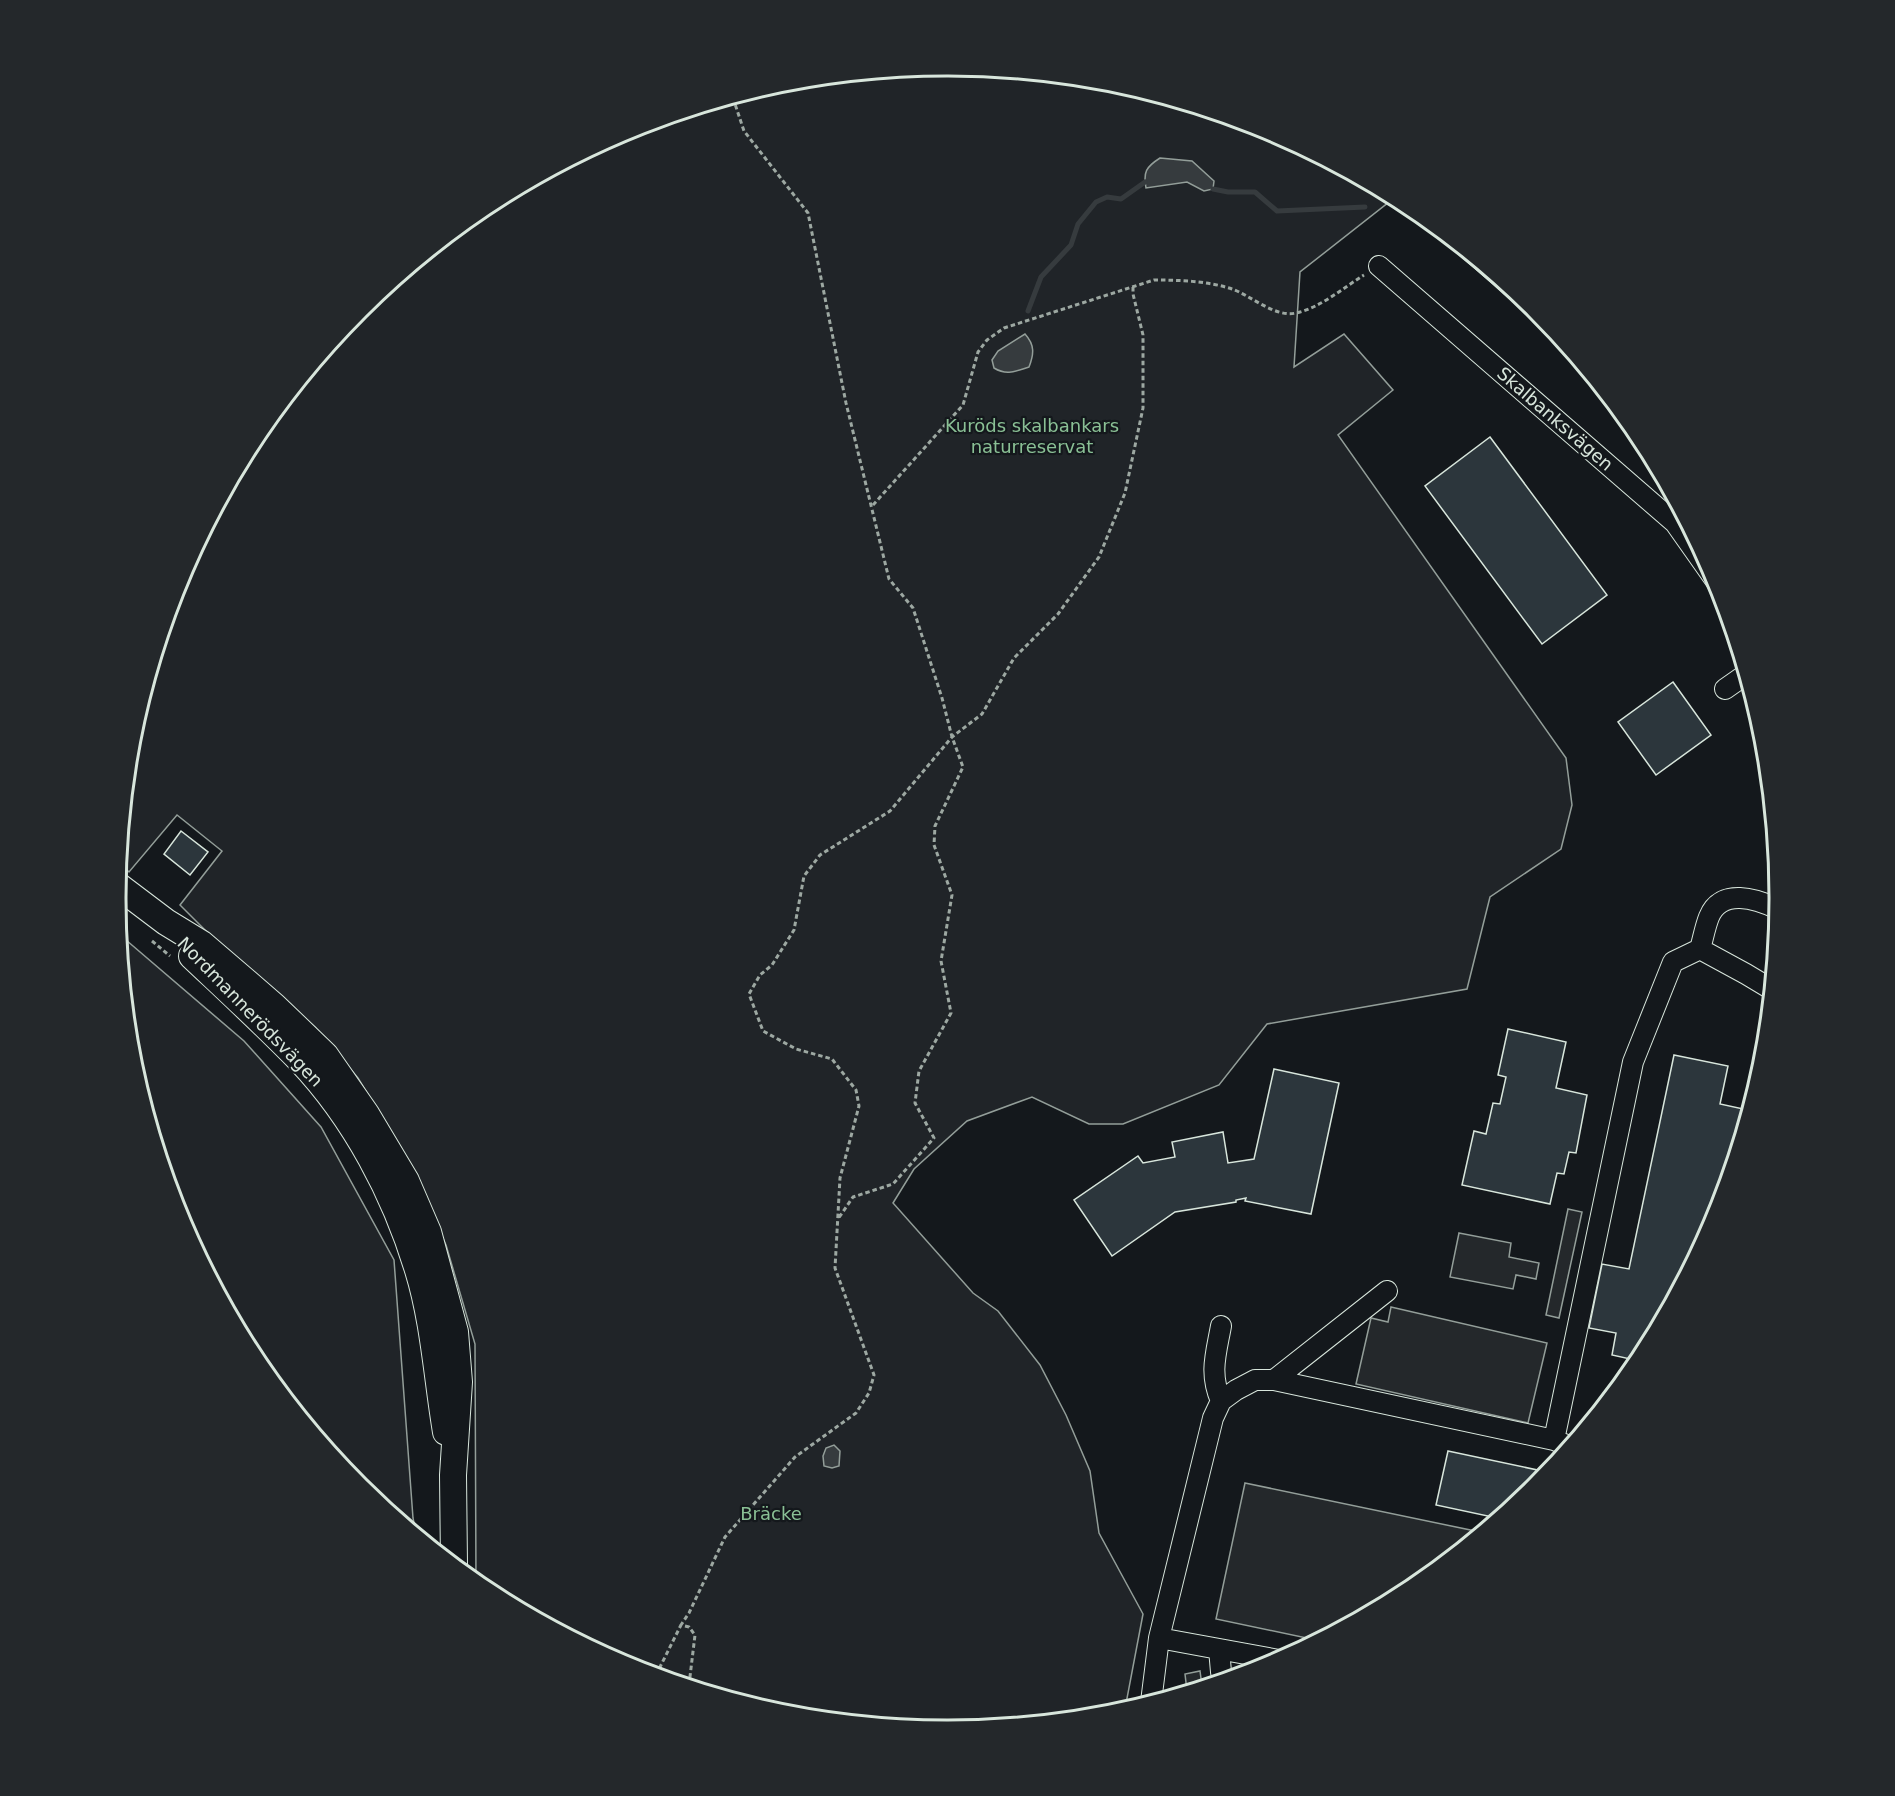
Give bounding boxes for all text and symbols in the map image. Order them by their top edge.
street label: Skalbanksvägen [1493,363,1618,475]
park label: Kuröds skalbankars naturreservat [945,415,1119,457]
street label: Nordmannerödsvägen [173,932,327,1091]
park label: Bräcke [740,1503,802,1524]

